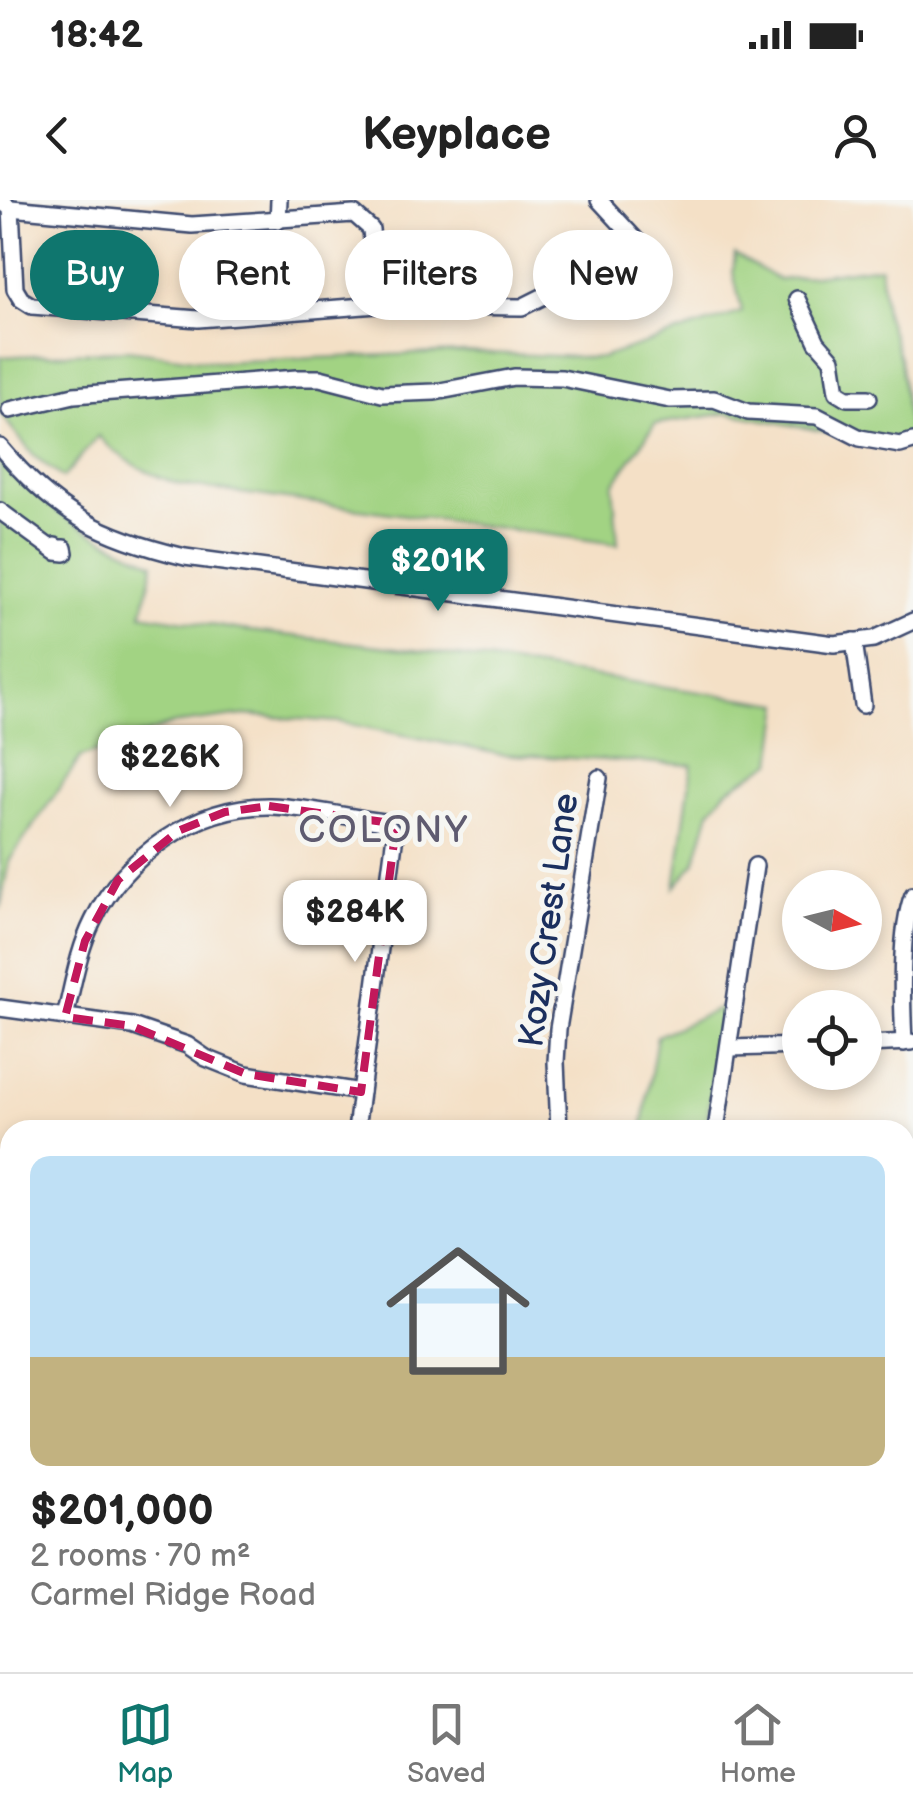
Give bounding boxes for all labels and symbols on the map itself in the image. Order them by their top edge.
pin: $201K [368,529,508,614]
pin: $226K [100,725,240,810]
street label: Kozy Crest Lane [510,790,589,1050]
district label: COLONY [298,808,470,853]
north arrow [782,870,882,970]
pin: $284K [285,880,425,965]

